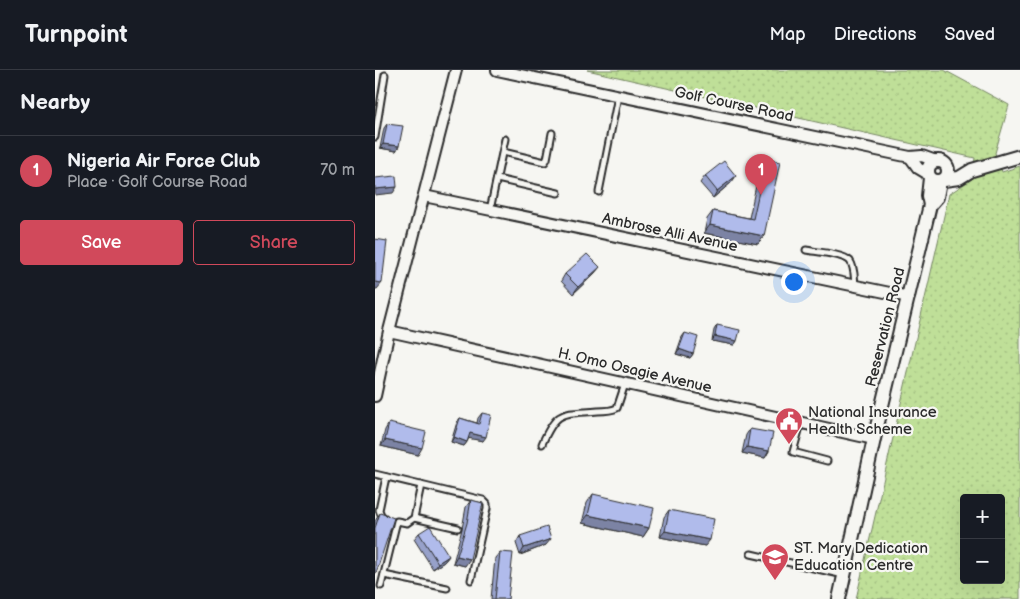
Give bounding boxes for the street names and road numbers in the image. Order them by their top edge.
street label: Golf Course Road [673,83,795,126]
street label: Ambrose Alli Avenue [600,209,739,256]
street label: Reservation Road [861,266,909,389]
street label: H. Omo Osagie Avenue [556,344,714,397]

